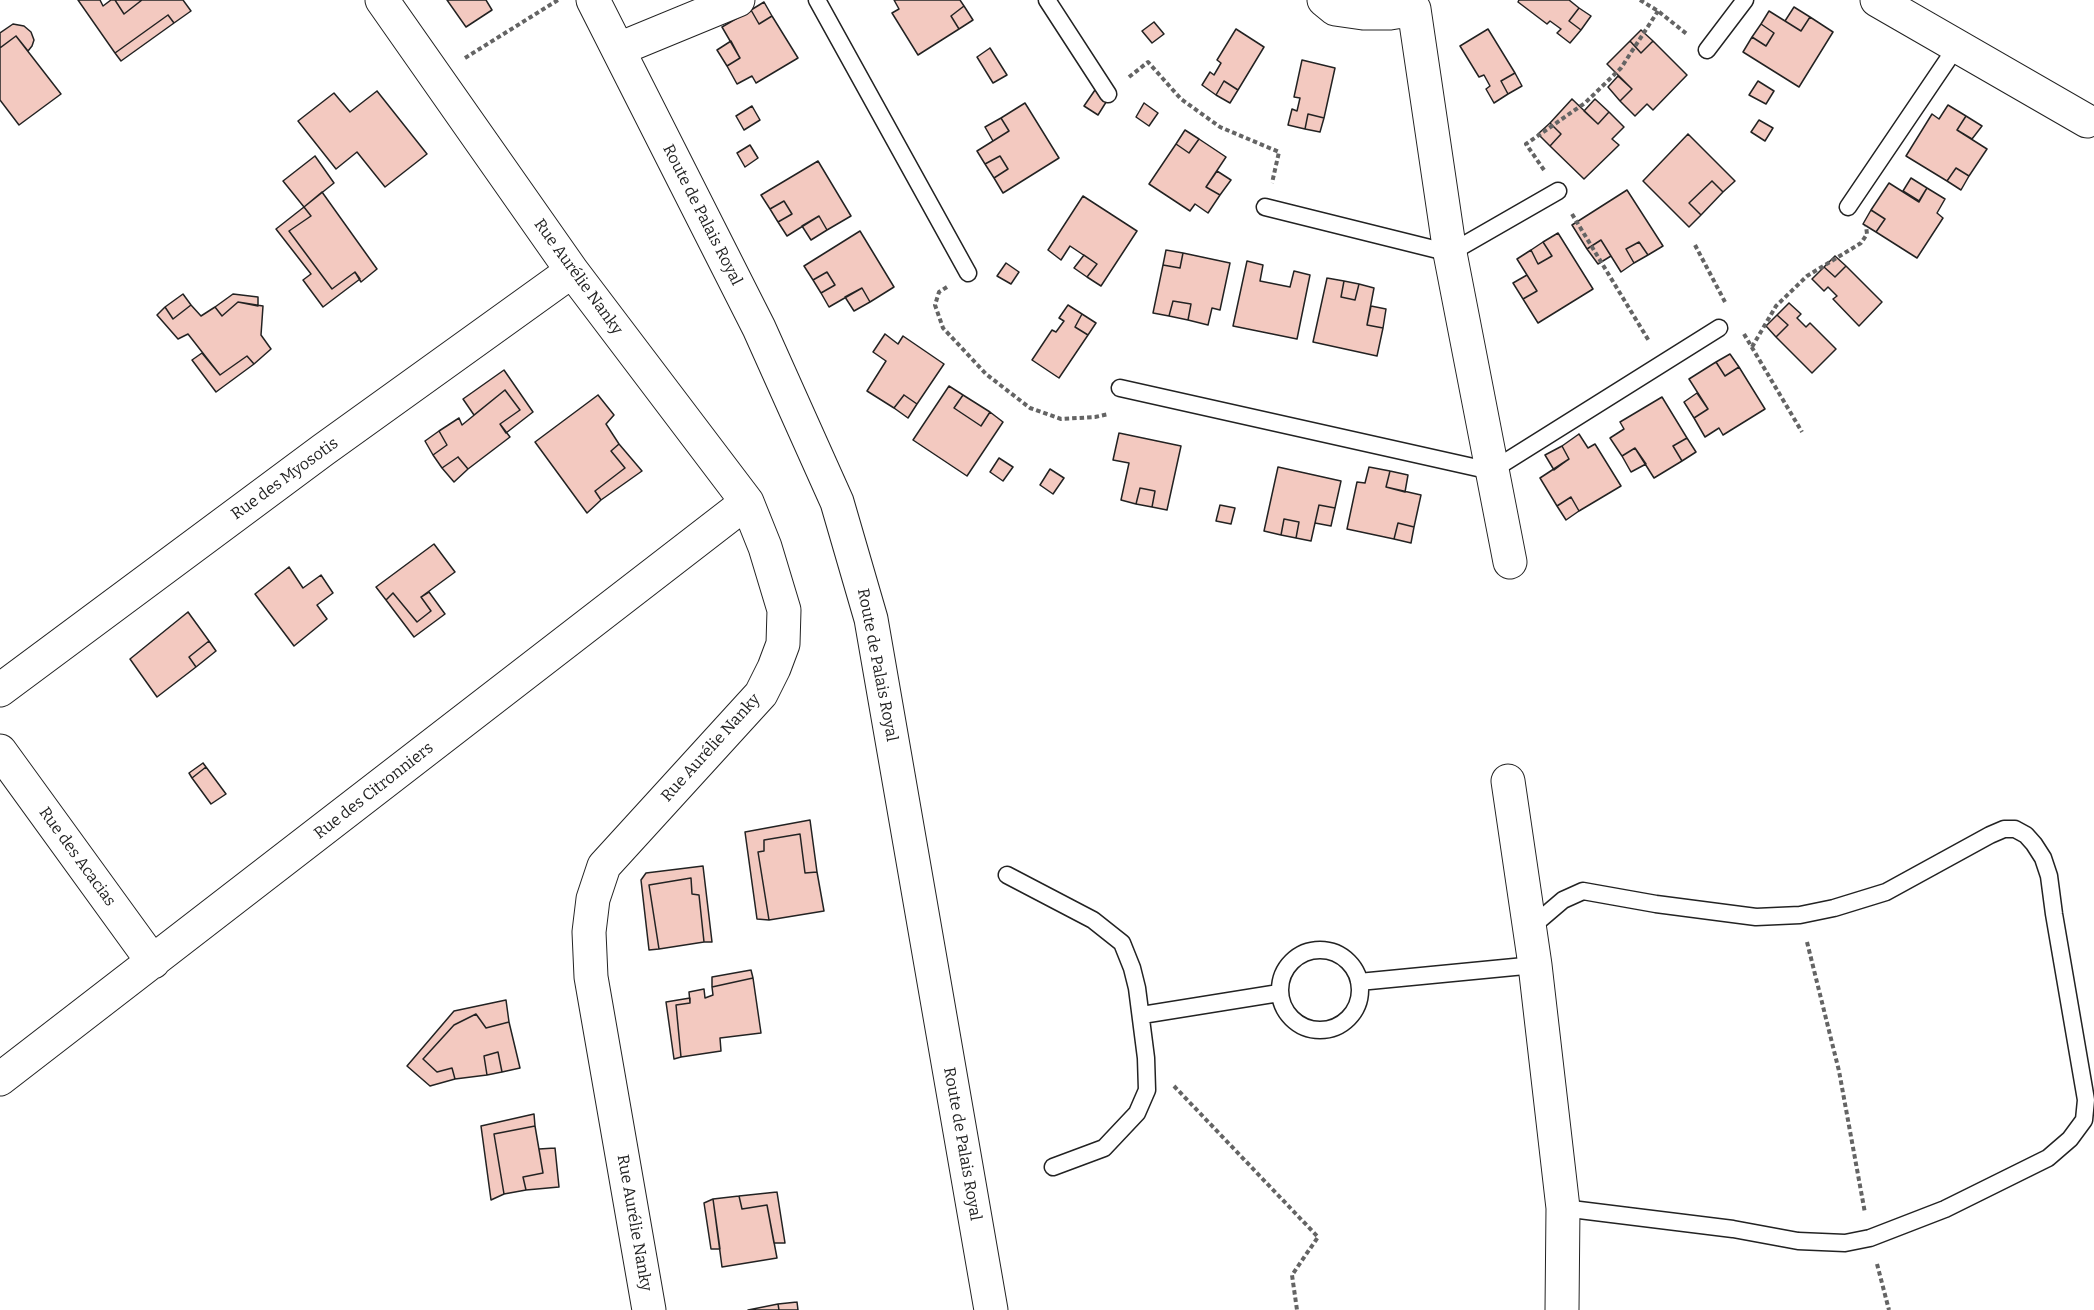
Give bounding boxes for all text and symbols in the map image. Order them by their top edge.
street label: Route de Palais Royal [658,141,746,289]
street label: Rue Aurélie Nanky [530,215,626,339]
street label: Rue des Myosotis [228,434,342,524]
street label: Route de Palais Royal [853,587,901,743]
street label: Rue Aurélie Nanky [658,690,764,806]
street label: Rue des Citronniers [311,739,437,843]
street label: Rue des Acacias [35,804,119,910]
street label: Route de Palais Royal [939,1066,985,1222]
street label: Rue Aurélie Nanky [613,1153,655,1293]

